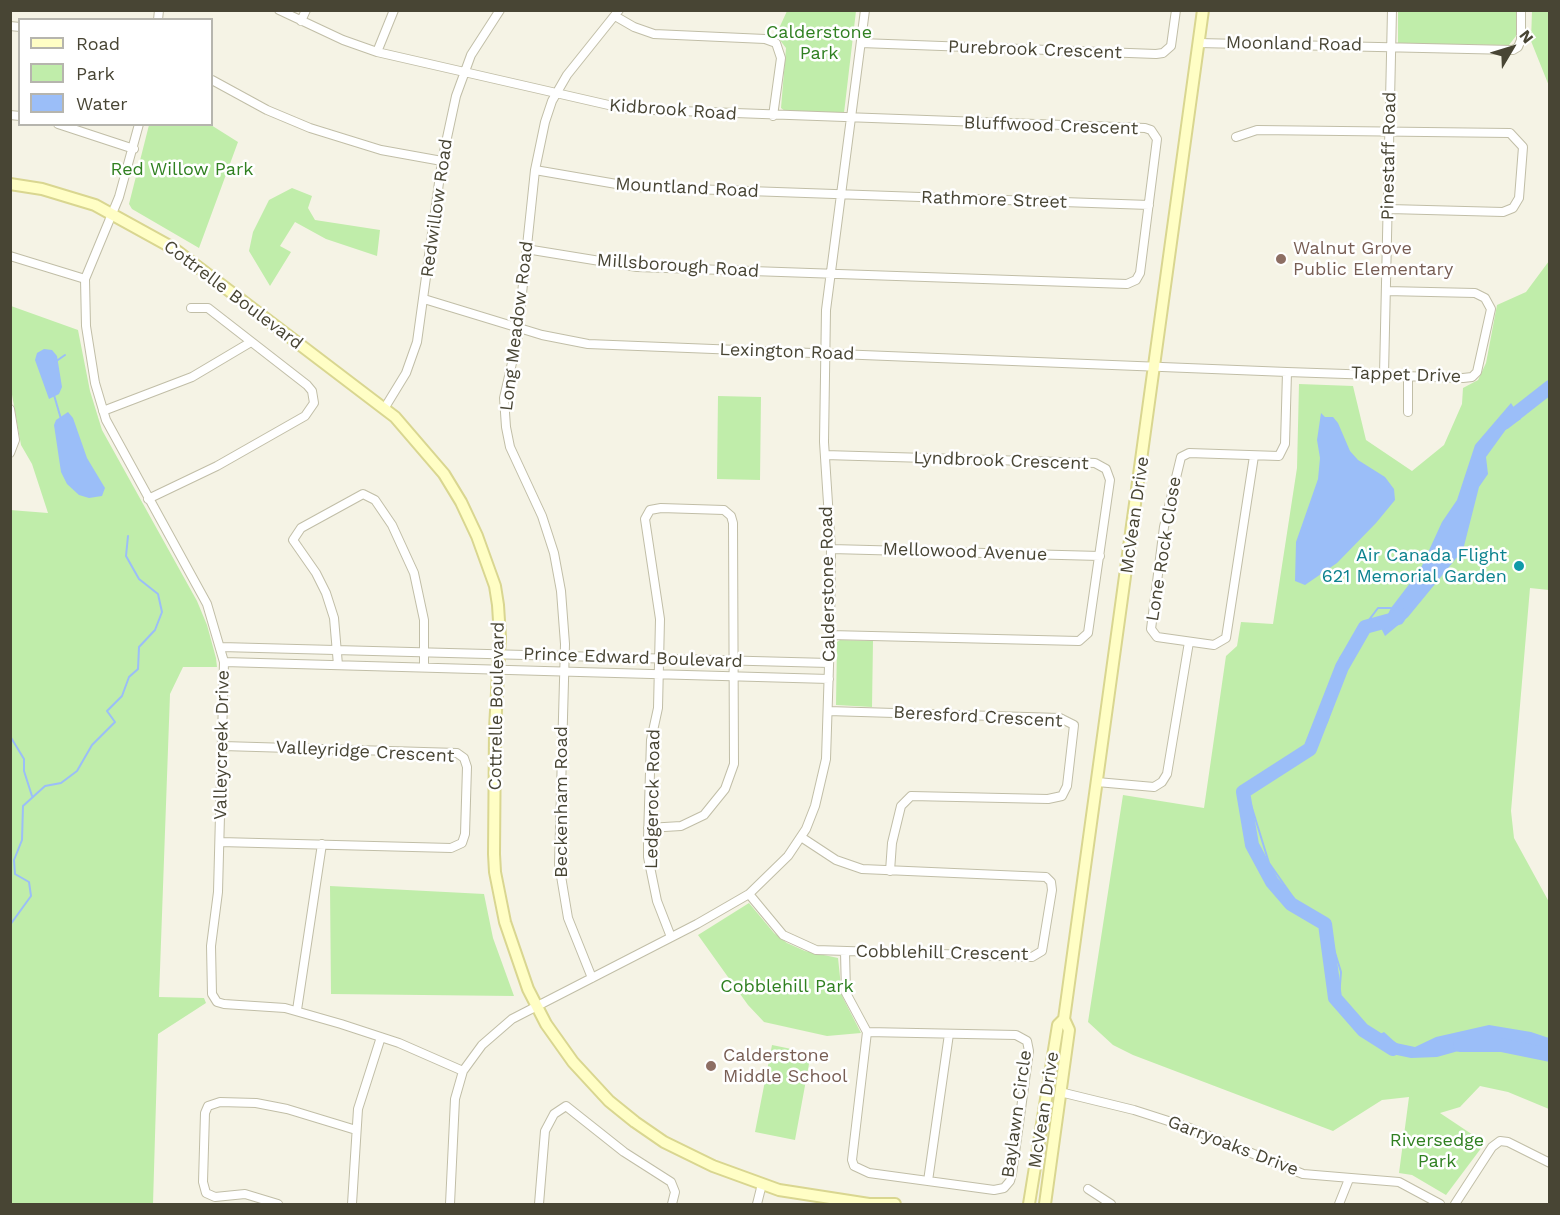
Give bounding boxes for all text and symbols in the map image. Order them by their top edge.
legend [18,18,213,126]
north arrow [1482,18,1542,78]
park label: Calderstone Park [766,22,872,64]
text: N [1515,26,1538,47]
street label: Moonland Road [1226,32,1362,56]
text: Road [76,33,120,54]
street label: Purebrook Crescent [948,36,1122,64]
text: Park [76,63,115,84]
street label: Pinestaff Road [1377,91,1401,221]
text: Water [76,93,128,114]
street label: Kidbrook Road [608,95,738,125]
street label: Bluffwood Crescent [963,112,1139,140]
street label: Redwillow Road [417,137,457,279]
park label: Red Willow Park [111,159,253,181]
street label: Mountland Road [615,173,759,203]
street label: Rathmore Street [921,187,1067,213]
street label: Cottrelle Boulevard [159,236,307,354]
place label: Walnut Grove Public Elementary [1293,238,1453,280]
street label: Long Meadow Road [496,240,538,412]
street label: Millsborough Road [596,250,760,282]
marker: Walnut Grove Public Elementary [1274,252,1288,266]
street label: Lexington Road [719,339,855,365]
street label: Tappet Drive [1350,362,1462,388]
street label: Lyndbrook Crescent [913,447,1089,475]
street label: McVean Drive [1116,455,1154,575]
street label: Lone Rock Close [1142,475,1186,623]
street label: Calderstone Road [816,506,840,662]
street label: Mellowood Avenue [882,538,1048,566]
place label: Air Canada Flight 621 Memorial Garden [1322,545,1507,588]
marker: Air Canada Flight 621 Memorial Garden [1512,559,1526,573]
street label: Cottrelle Boulevard [485,621,509,791]
street label: Prince Edward Boulevard [523,643,743,673]
street label: Valleycreek Drive [210,670,234,820]
street label: Beresford Crescent [893,702,1063,732]
street label: Beckenham Road [551,726,573,878]
street label: Ledgerock Road [641,729,665,869]
street label: Valleyridge Crescent [275,737,455,767]
street label: Cobblehill Crescent [855,941,1029,965]
park label: Cobblehill Park [720,976,854,998]
place label: Calderstone Middle School [723,1045,848,1088]
street label: Baylawn Circle [997,1049,1037,1179]
street label: McVean Drive [1024,1050,1064,1170]
marker: Calderstone Middle School [704,1059,718,1073]
street label: Garryoaks Drive [1164,1111,1302,1181]
park label: Riversedge Park [1390,1130,1484,1172]

